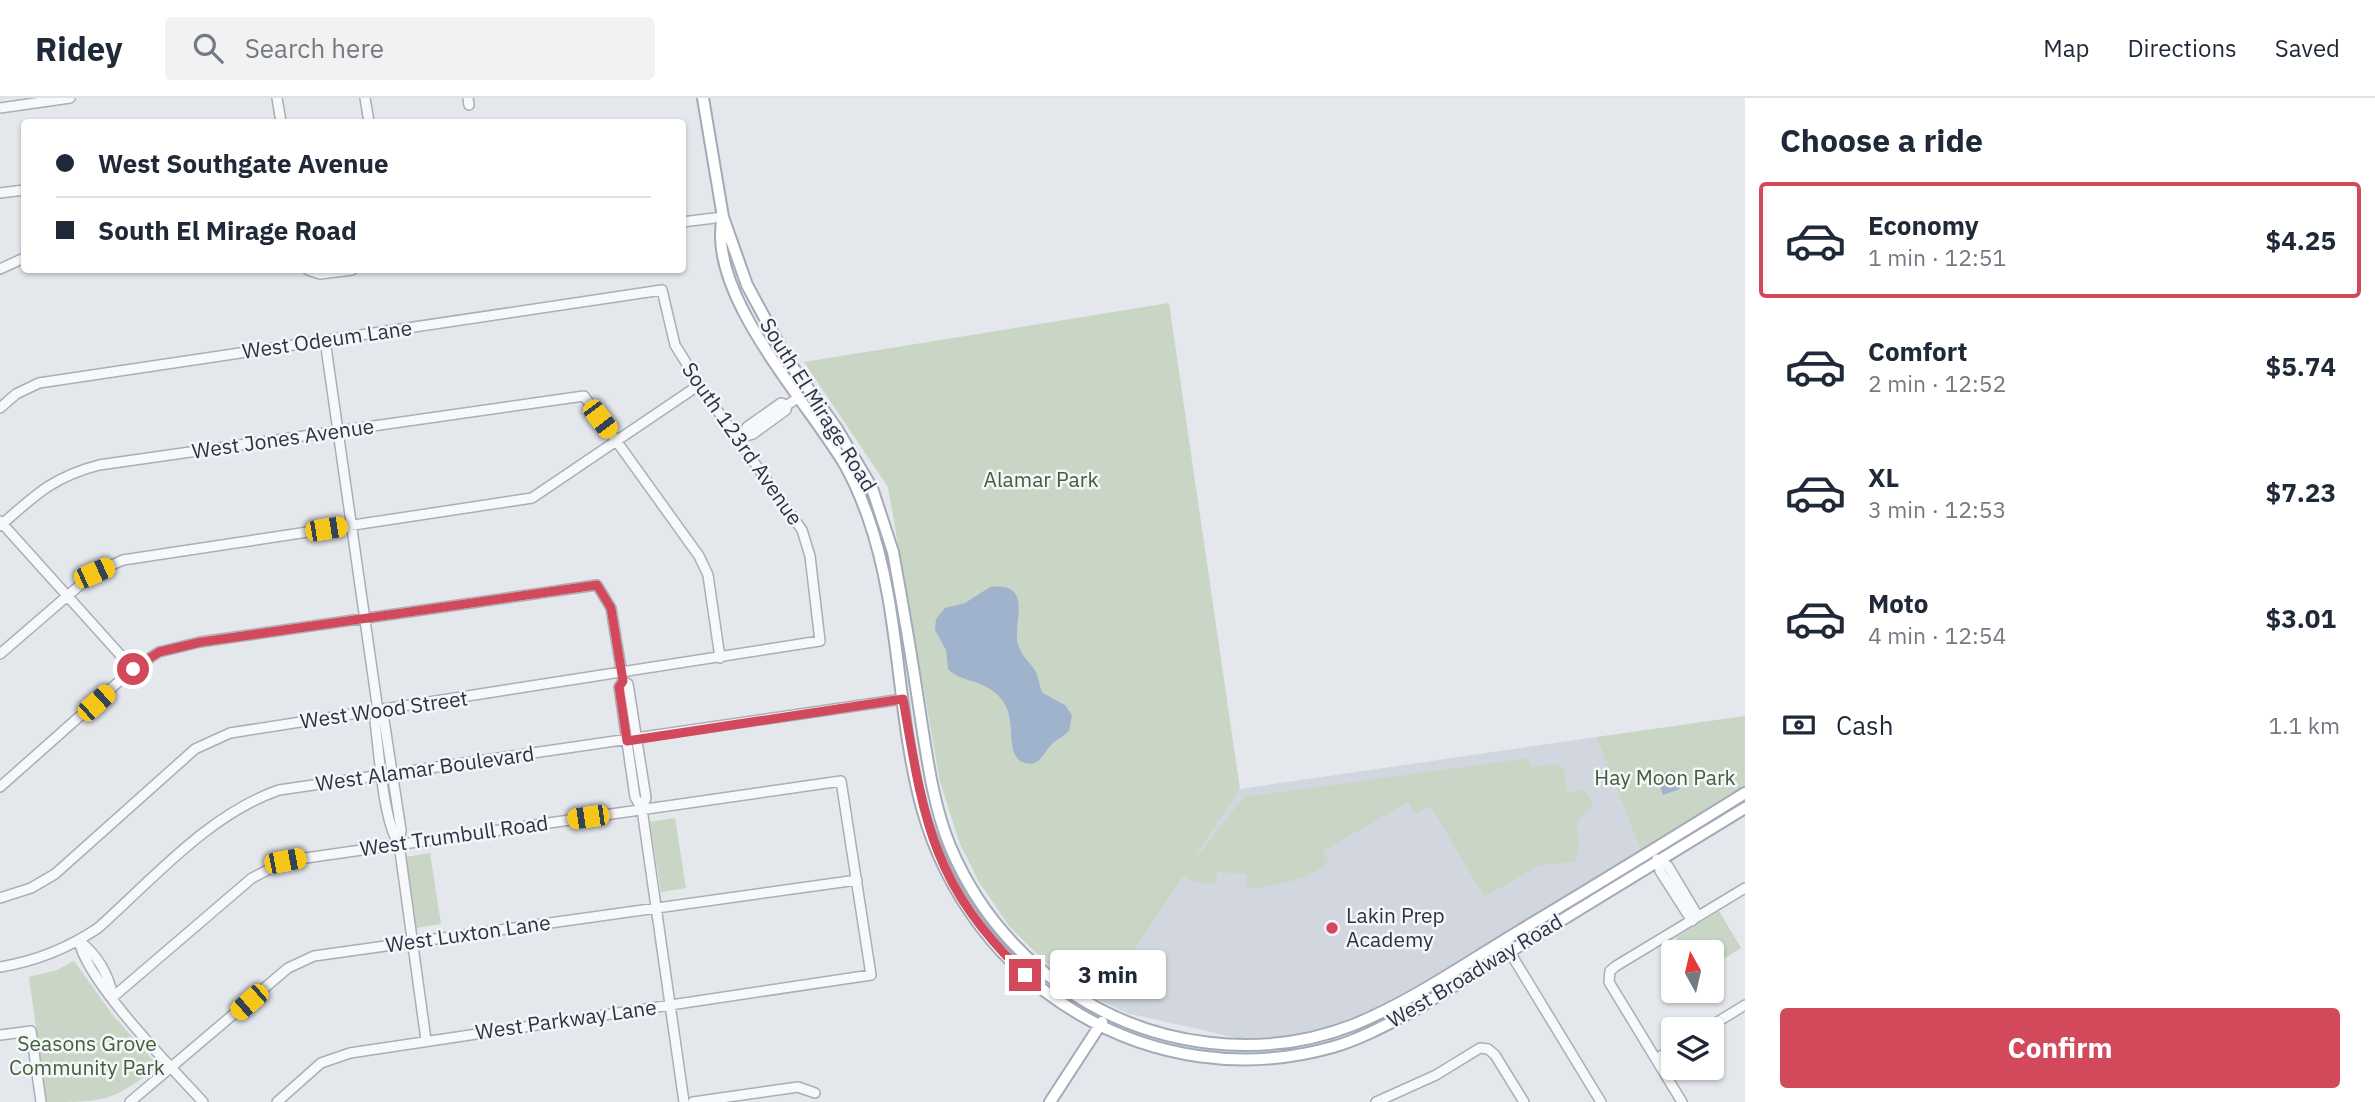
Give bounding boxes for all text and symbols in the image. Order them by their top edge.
search box [165,17,655,80]
text: Ridey [35,27,123,70]
icon: search [189,29,227,67]
text: Search here [245,31,384,65]
text: Map [2043,32,2089,64]
text: Directions [2127,32,2237,64]
text: Saved [2275,32,2340,64]
text: Choose a ride [1780,119,1983,161]
text: West Southgate Avenue [98,146,389,180]
text: Economy [1868,208,1979,242]
icon: car [1784,209,1847,272]
text: South El Mirage Road [98,213,357,247]
text: $4.25 [2266,223,2336,257]
text: 1 min · 12:51 [1868,242,2006,272]
street label: South El Mirage Road [754,312,884,497]
street label: West Odeum Lane [240,313,414,365]
text: Comfort [1868,334,1967,368]
icon: car [1784,335,1847,398]
text: $5.74 [2266,349,2336,383]
street label: South 123rd Avenue [676,356,810,530]
text: 2 min · 12:52 [1868,368,2006,398]
car [579,396,622,442]
street label: West Jones Avenue [190,411,376,465]
text: XL [1868,460,1899,494]
icon: car [1784,461,1847,524]
park label: Alamar Park [983,465,1099,493]
text: $7.23 [2266,475,2336,509]
text: 3 min · 12:53 [1868,494,2006,524]
car [304,515,349,543]
car [71,555,118,591]
text: Moto [1868,586,1928,620]
icon: car [1784,587,1847,650]
text: $3.01 [2266,601,2336,635]
text: 4 min · 12:54 [1868,620,2006,650]
route start [117,653,149,685]
car [74,681,119,725]
street label: West Wood Street [298,683,469,735]
icon: cash [1780,706,1818,744]
text: Cash [1836,708,1893,742]
text: 1.1 km [2269,710,2340,740]
street label: West Alamar Boulevard [314,739,536,797]
park label: Hay Moon Park [1594,763,1736,791]
car [566,804,611,830]
street label: West Trumbull Road [358,808,550,862]
car [263,847,308,875]
place label: Lakin Prep Academy [1346,901,1445,953]
street label: West Broadway Road [1382,907,1567,1034]
street label: West Luxton Lane [384,908,552,958]
marker: Lakin Prep Academy [1324,920,1340,936]
north arrow [1661,940,1724,1003]
map controls [1661,940,1724,1080]
callout: 3 min [1050,950,1165,1000]
route end [1009,959,1041,991]
text: 3 min [1078,959,1138,989]
car [227,980,272,1024]
street label: West Parkway Lane [474,992,658,1046]
button: Confirm [1780,1008,2340,1088]
button: layers [1661,1017,1724,1080]
park label: Seasons Grove Community Park [9,1029,165,1081]

